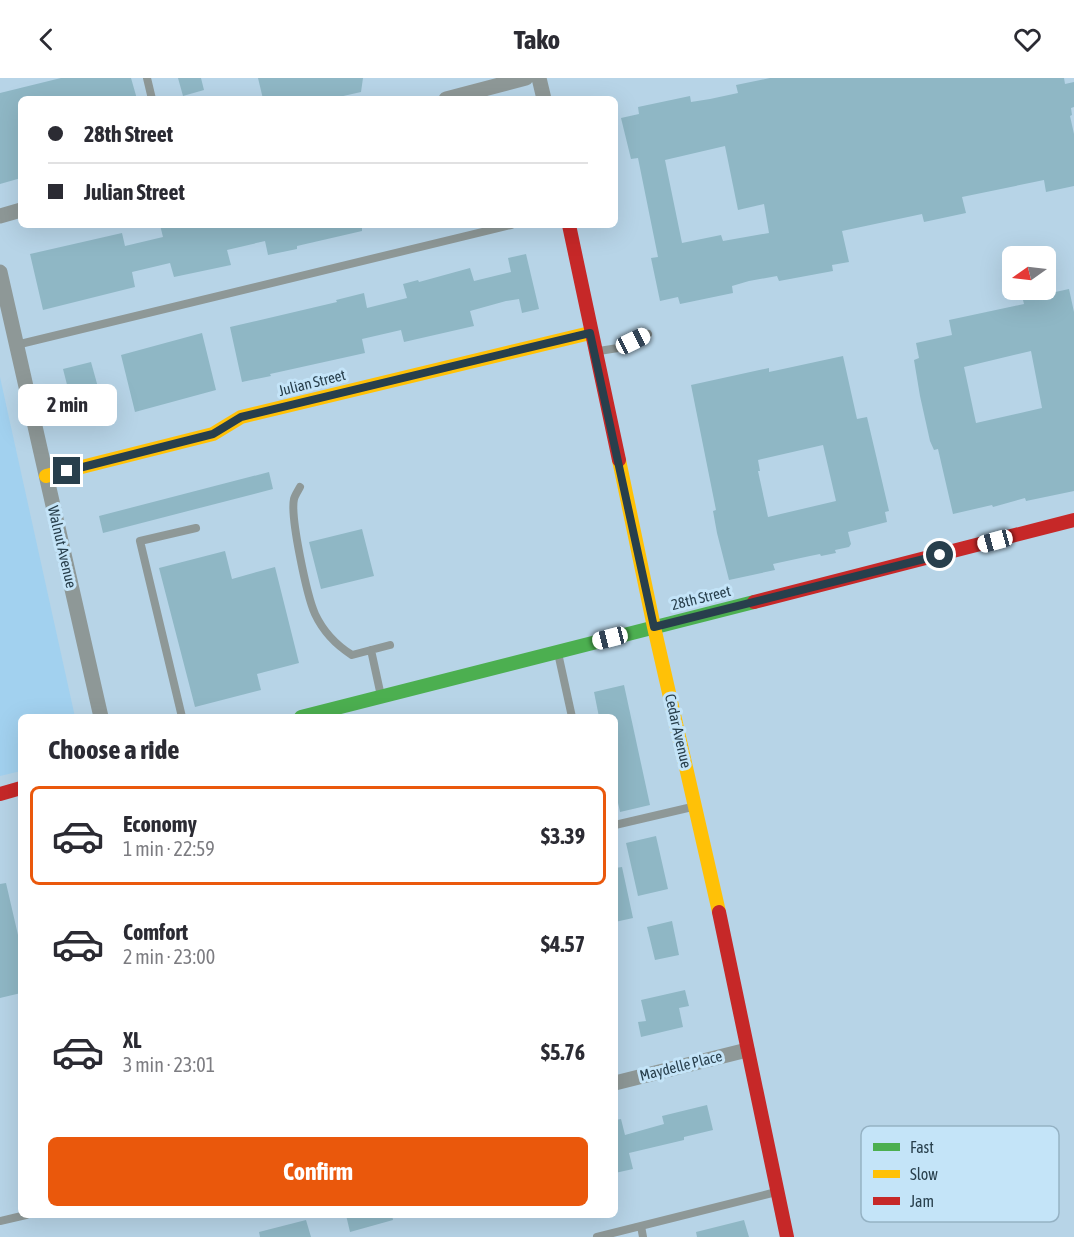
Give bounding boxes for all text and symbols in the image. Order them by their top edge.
icon: back [30,23,63,56]
icon: heart [1011,23,1044,56]
text: Tako [514,24,560,55]
text: 28th Street [84,121,173,147]
text: Julian Street [84,179,185,205]
north arrow [1002,246,1056,300]
map controls [1002,246,1056,300]
car [613,325,653,357]
street label: Julian Street [276,366,347,399]
callout: 2 min [17,384,116,426]
text: 2 min [47,393,88,416]
route end [53,457,80,484]
street label: Walnut Avenue [45,504,80,590]
car [975,528,1015,554]
route start [926,541,953,568]
street label: 28th Street [669,582,732,613]
car [590,625,630,651]
street label: Cedar Avenue [662,692,695,770]
text: Choose a ride [48,734,180,765]
icon: car [51,809,105,863]
text: Economy [123,811,197,837]
text: $3.39 [541,823,585,849]
text: 1 min · 22:59 [123,837,215,860]
icon: car [51,917,105,971]
text: Comfort [123,919,188,945]
text: $4.57 [541,931,585,957]
text: 2 min · 23:00 [123,945,215,968]
icon: car [51,1025,105,1079]
text: XL [123,1027,141,1053]
text: $5.76 [541,1039,585,1065]
street label: Maydelle Place [638,1047,724,1084]
text: 3 min · 23:01 [123,1053,215,1076]
legend [861,1126,1059,1222]
button: Confirm [48,1137,588,1206]
text: Fast [910,1138,934,1156]
text: Slow [910,1165,938,1183]
text: Jam [910,1192,934,1210]

